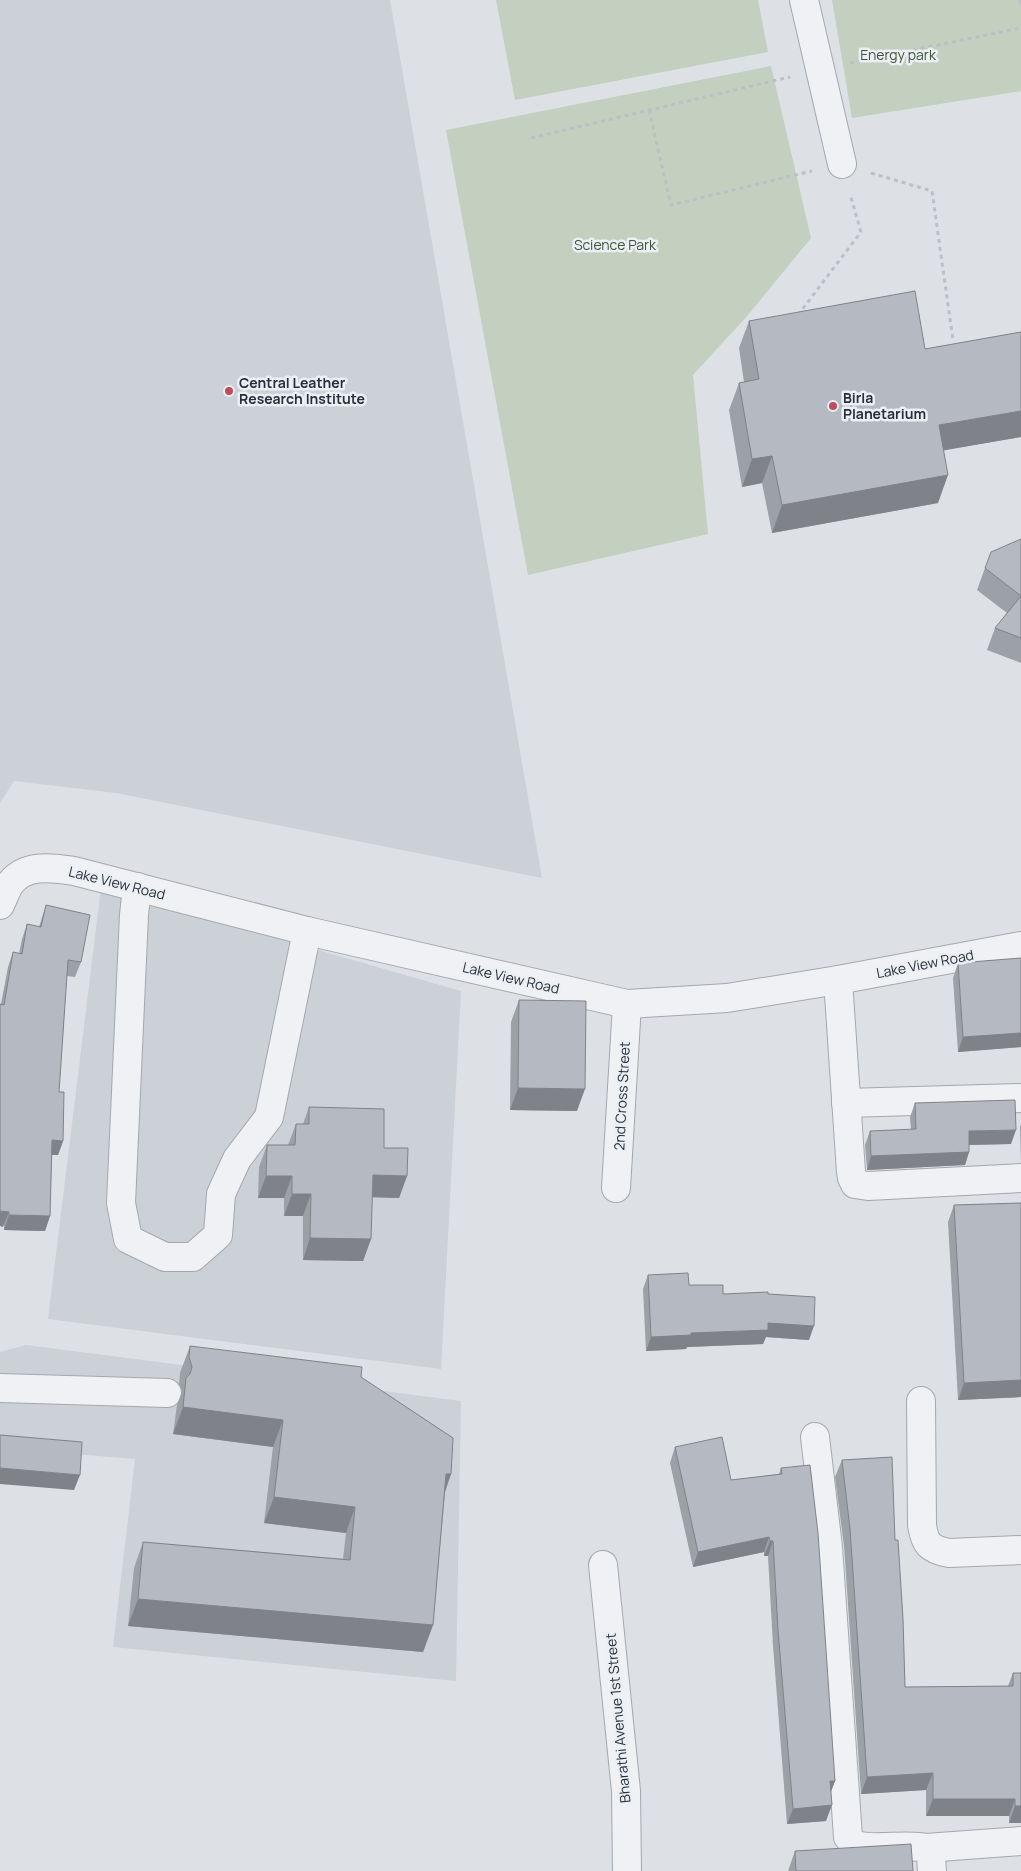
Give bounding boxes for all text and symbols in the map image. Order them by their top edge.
park label: Energy park [860,45,937,64]
park label: Science Park [574,235,657,254]
place label: Central Leather Research Institute [239,373,365,408]
marker: Central Leather Research Institute [223,385,235,397]
place label: Birla Planetarium [843,388,926,423]
marker: Birla Planetarium [827,400,839,412]
street label: Lake View Road [67,861,167,904]
street label: Lake View Road [875,945,975,982]
street label: Lake View Road [461,957,561,998]
street label: 2nd Cross Street [609,1041,634,1151]
street label: Bharathi Avenue 1st Street [601,1632,634,1804]

